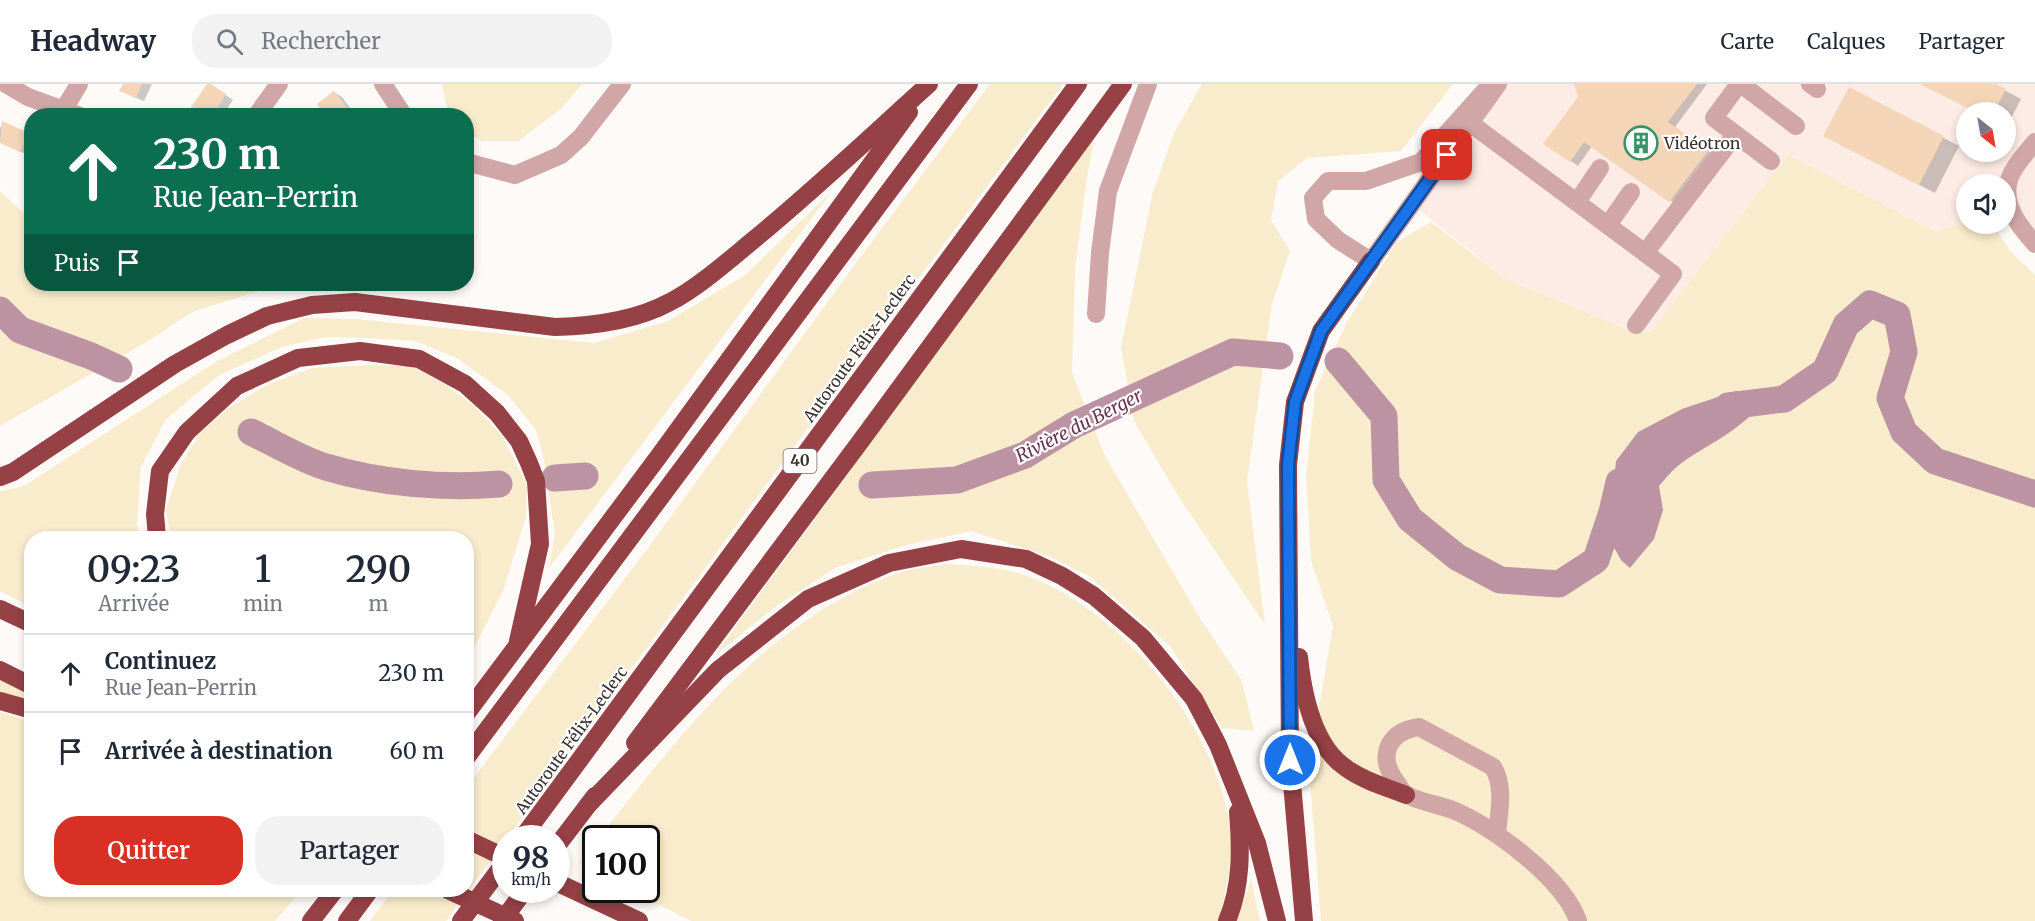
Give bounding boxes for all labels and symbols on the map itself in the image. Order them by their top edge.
north arrow [1956,102,2016,162]
building icon: Vidéotron [1623,125,1659,161]
pin [1421,129,1472,180]
place label: Vidéotron [1663,133,1741,153]
street label: Autoroute Félix-Leclerc [798,270,919,427]
water label: Rivière du Berger [1012,383,1146,467]
road number: 40 [784,449,816,473]
street label: Autoroute Félix-Leclerc [510,662,631,819]
position arrow [1258,728,1322,792]
speed limit sign: 100 [582,825,660,903]

